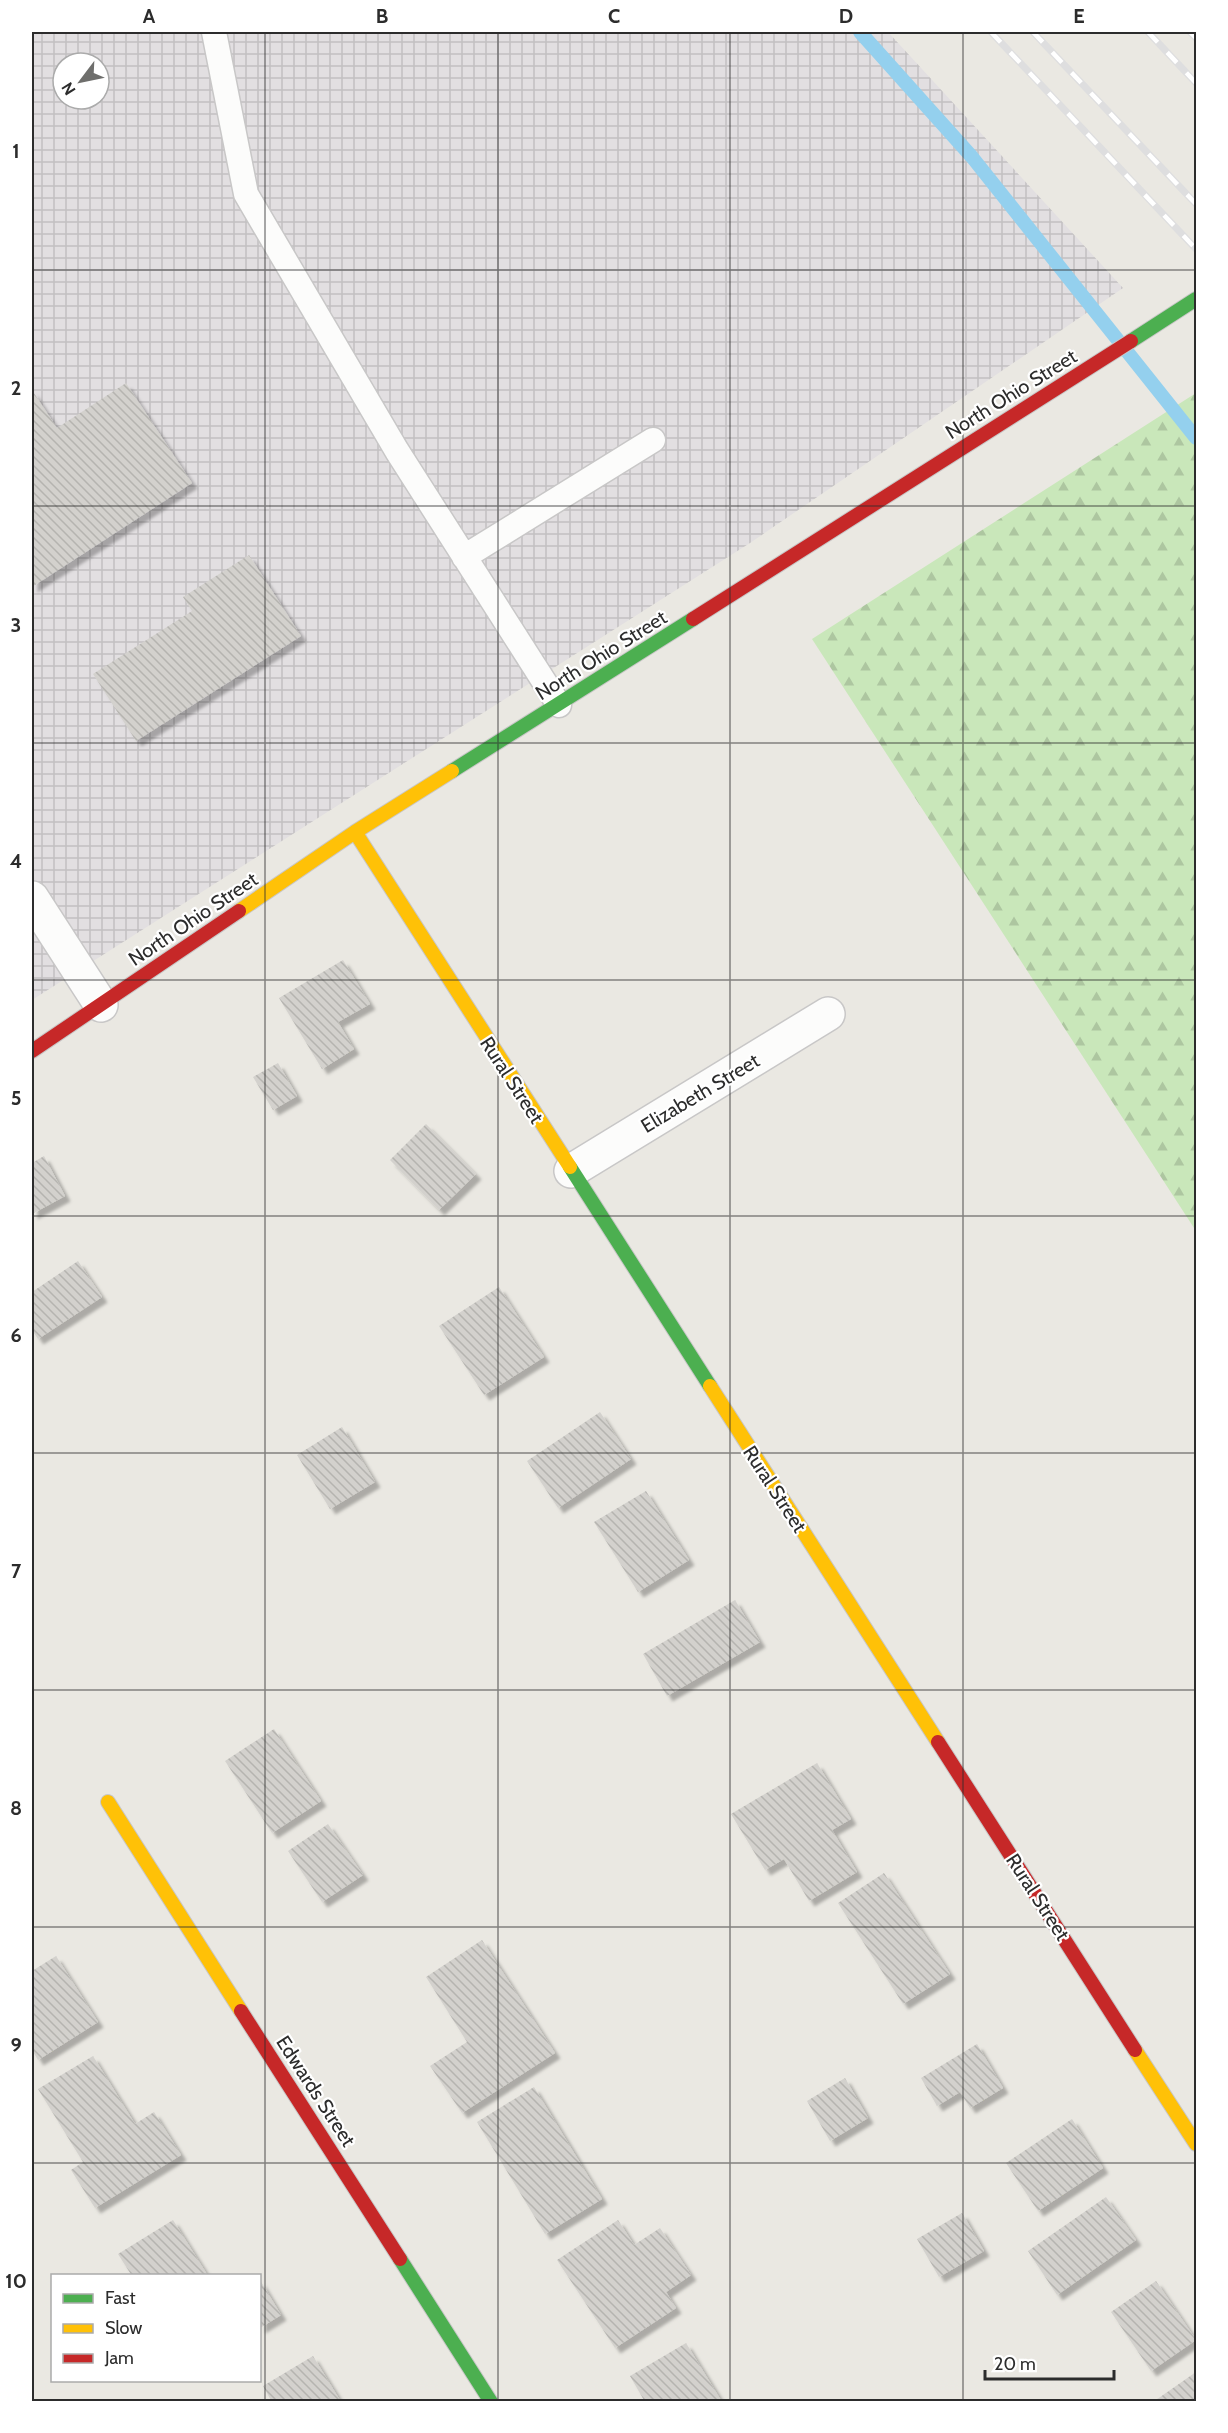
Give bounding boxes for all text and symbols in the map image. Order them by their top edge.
text: A [143,4,156,28]
text: B [376,4,388,28]
text: C [608,4,620,28]
text: D [839,4,853,28]
text: E [1073,4,1085,28]
north arrow [51,51,111,111]
text: N [58,79,80,99]
text: 1 [12,139,20,163]
street label: North Ohio Street [941,344,1081,444]
text: 2 [11,376,21,400]
street label: North Ohio Street [531,605,671,705]
text: 3 [11,613,21,637]
text: 4 [10,849,22,873]
street label: North Ohio Street [124,867,262,971]
street label: Rural Street [475,1032,549,1128]
street label: Elizabeth Street [636,1048,764,1138]
text: 5 [11,1086,21,1110]
text: 6 [10,1323,22,1347]
street label: Rural Street [738,1441,812,1537]
text: 7 [11,1559,22,1583]
text: 8 [10,1796,22,1820]
street label: Rural Street [1001,1849,1075,1945]
street label: Edwards Street [271,2031,361,2151]
text: 9 [10,2033,22,2057]
text: 10 [5,2269,27,2293]
legend [51,2274,261,2382]
text: Fast [105,2287,136,2309]
text: Slow [105,2317,142,2339]
scale bar [985,2343,1114,2381]
text: Jam [104,2347,134,2369]
text: 20 m [994,2353,1036,2375]

